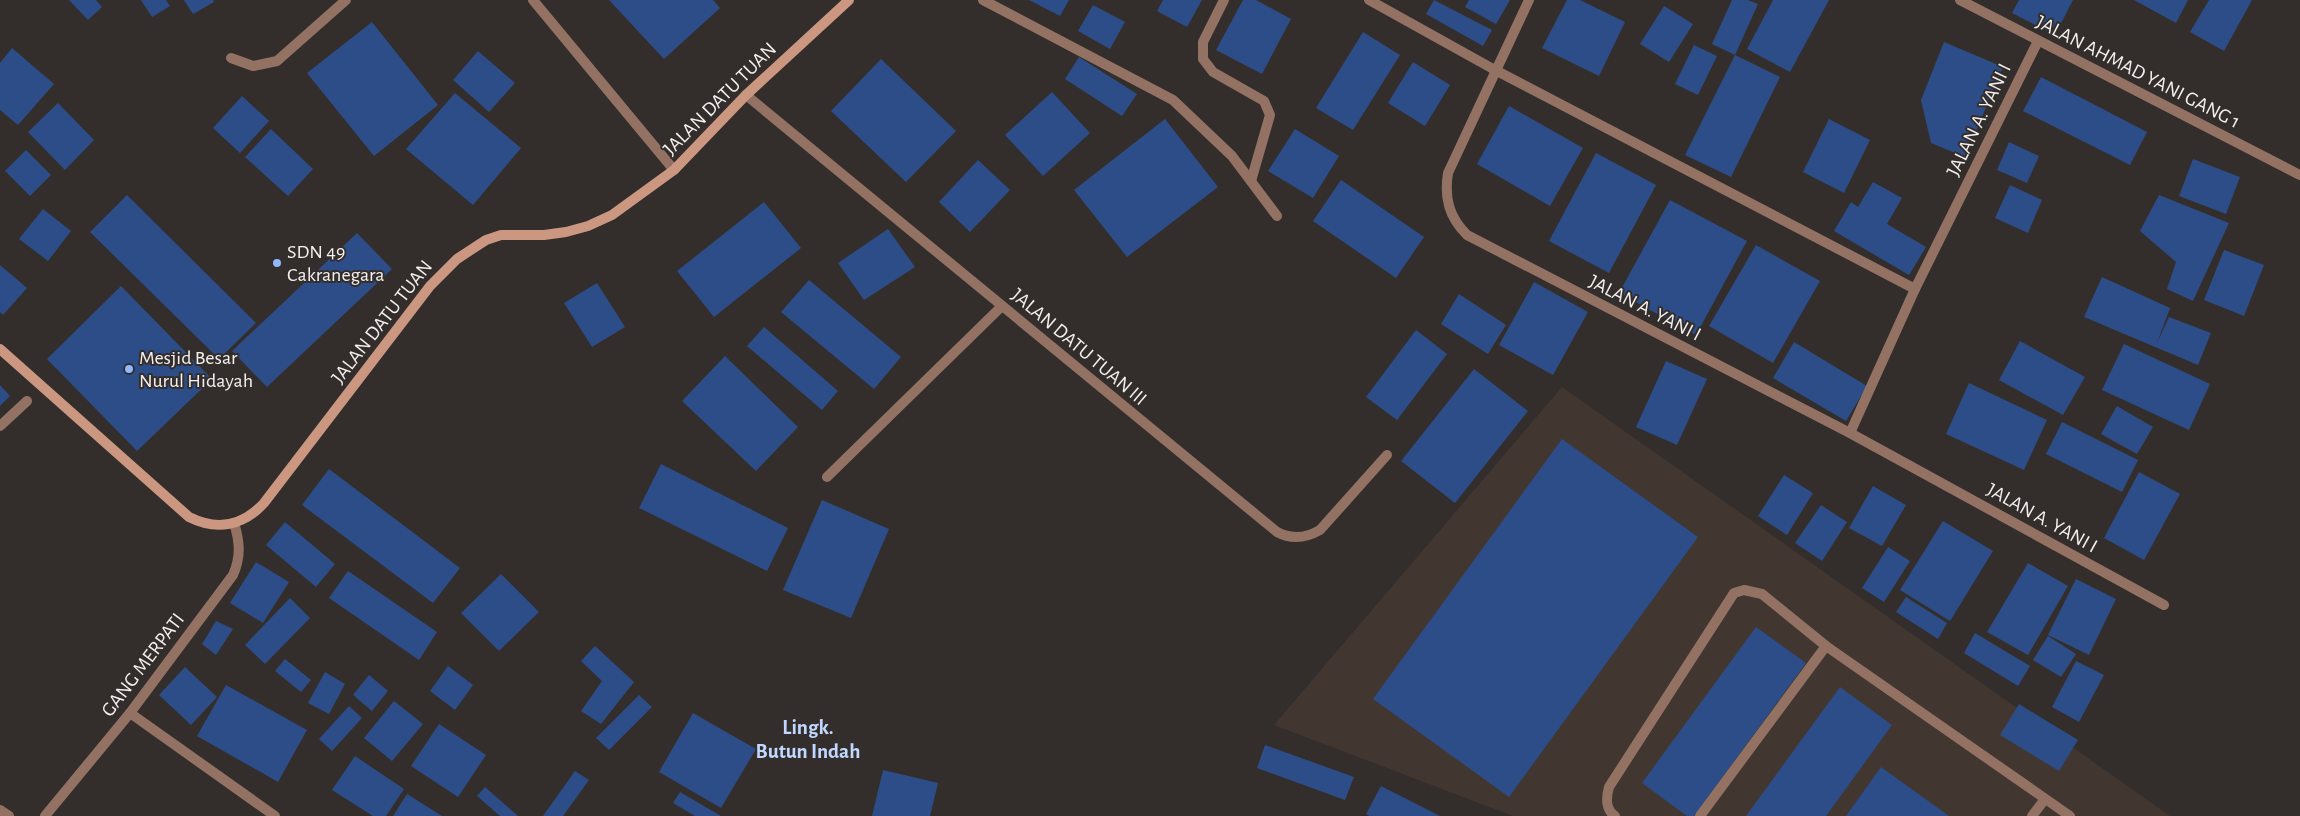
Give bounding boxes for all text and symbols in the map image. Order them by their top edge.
street label: JALAN AHMAD YANI GANG 1 [2033,12,2243,132]
street label: JALAN DATU TUAN [660,39,780,159]
street label: JALAN A. YANI I [1943,60,2015,180]
place label: SDN 49 Cakranegara [287,242,384,285]
marker: SDN 49 Cakranegara [271,257,283,269]
street label: JALAN DATU TUAN [328,257,436,387]
street label: JALAN A. YANI I [1586,271,1704,345]
street label: JALAN DATU TUAN III [1007,285,1151,409]
place label: Mesjid Besar Nurul Hidayah [139,348,253,391]
marker: Mesjid Besar Nurul Hidayah [123,363,135,375]
street label: JALAN A. YANI I [1983,479,2101,557]
street label: GANG MERPATI [98,610,188,720]
district label: Lingk. Butun Indah [756,717,860,762]

